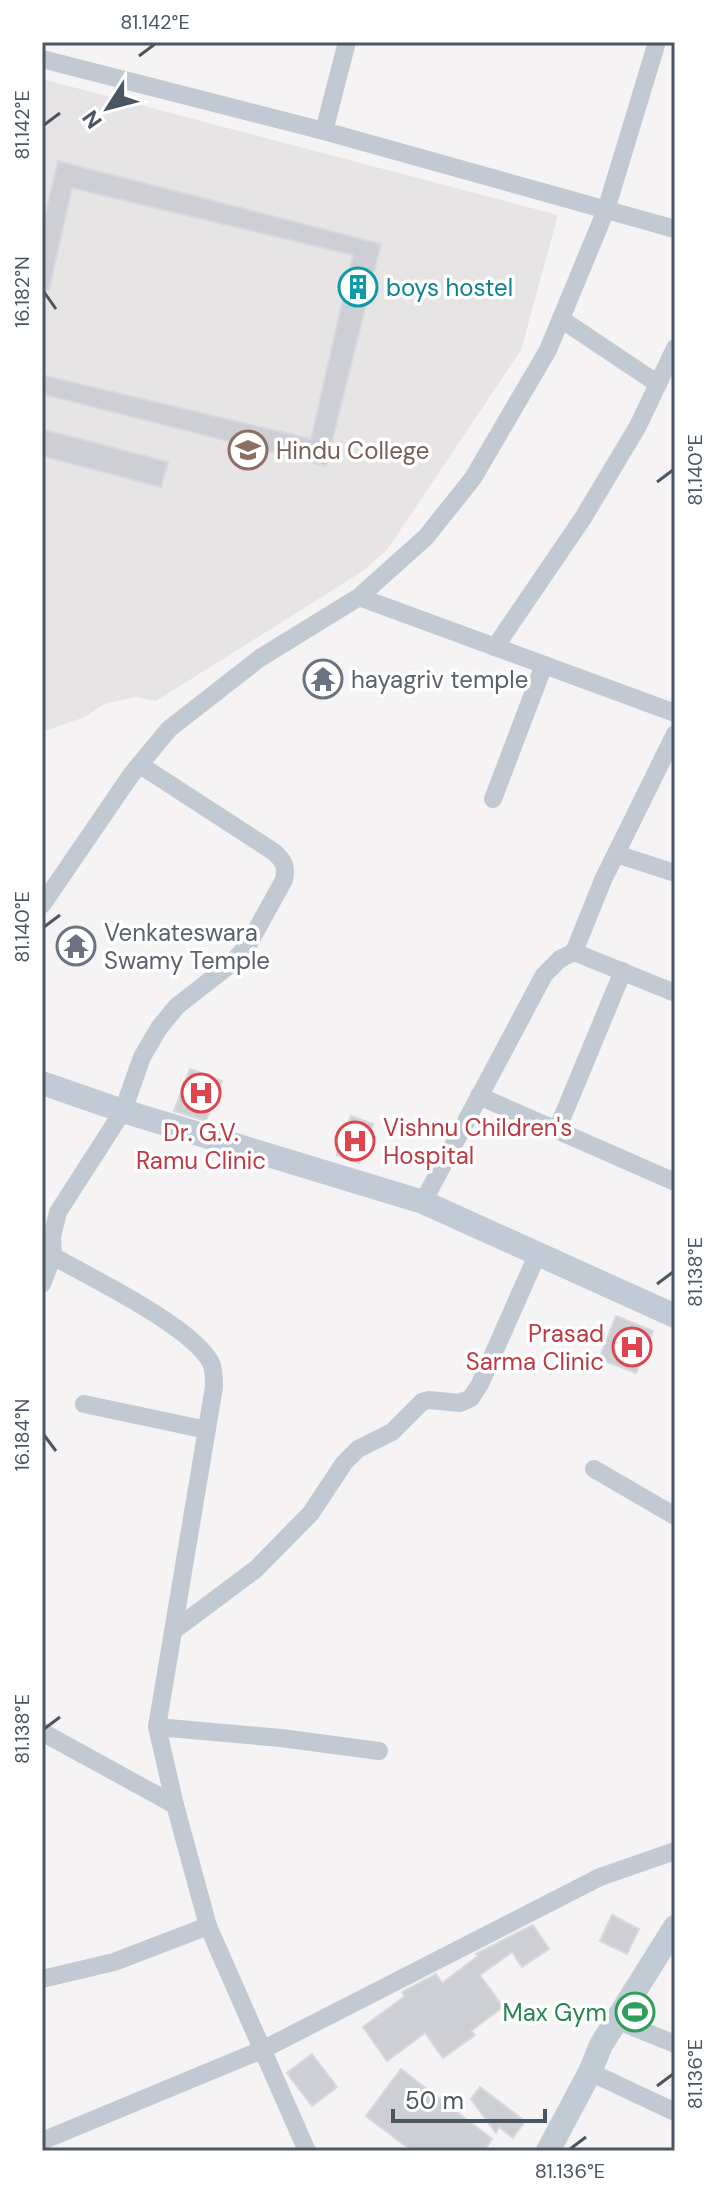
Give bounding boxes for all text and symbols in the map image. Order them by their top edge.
text: 81.142°E [120,9,190,35]
north arrow [68,68,148,148]
text: 81.142°E [9,90,35,160]
text: N [76,104,109,134]
text: 16.182°N [9,256,35,328]
building icon: boys hostel [337,266,379,308]
place label: boys hostel [386,272,513,303]
school or university icon: Hindu College [227,429,269,471]
text: 81.140°E [682,434,708,506]
place label: Hindu College [276,435,429,466]
temple icon: hayagriv temple [302,658,344,700]
place label: hayagriv temple [351,664,528,695]
text: 81.140°E [9,891,35,963]
place label: Venkateswara Swamy Temple [104,917,270,976]
temple icon: Venkateswara Swamy Temple [55,925,97,967]
hospital icon: Dr. G.V. Ramu Clinic [180,1072,222,1114]
place label: Vishnu Children's Hospital [383,1112,572,1171]
place label: Dr. G.V. Ramu Clinic [136,1117,266,1176]
hospital icon: Vishnu Children's Hospital [334,1120,376,1162]
text: 81.138°E [682,1237,708,1307]
place label: Prasad Sarma Clinic [466,1318,604,1377]
hospital icon: Prasad Sarma Clinic [611,1326,653,1368]
text: 16.184°N [9,1399,35,1471]
text: 81.138°E [9,1694,35,1764]
sports icon: Max Gym [614,1991,656,2033]
place label: Max Gym [503,1997,607,2028]
text: 81.136°E [682,2039,708,2109]
scale bar [393,2073,545,2123]
text: 50 m [405,2085,464,2116]
text: 81.136°E [535,2158,605,2184]

